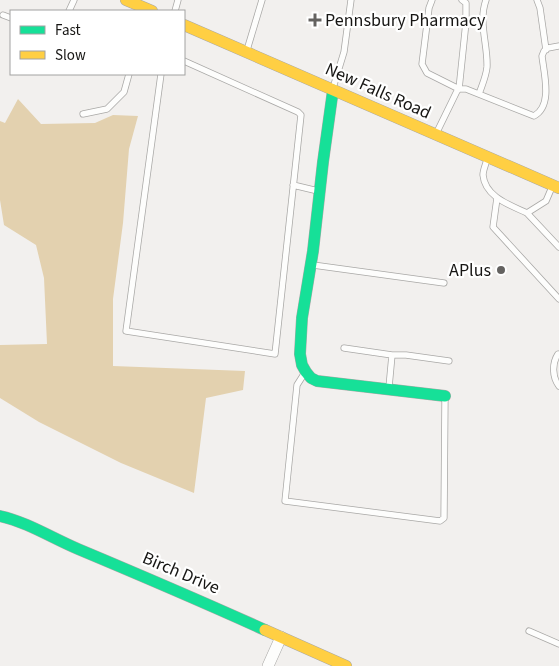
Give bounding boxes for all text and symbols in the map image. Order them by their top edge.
place label: Pennsbury Pharmacy [325,8,486,33]
legend [10,10,185,75]
marker: Pennsbury Pharmacy [309,14,321,26]
text: Fast [55,20,81,41]
text: Slow [55,45,86,66]
street label: New Falls Road [321,56,435,126]
place label: APlus [449,258,491,283]
marker: APlus [495,264,507,276]
street label: Birch Drive [139,546,224,600]

